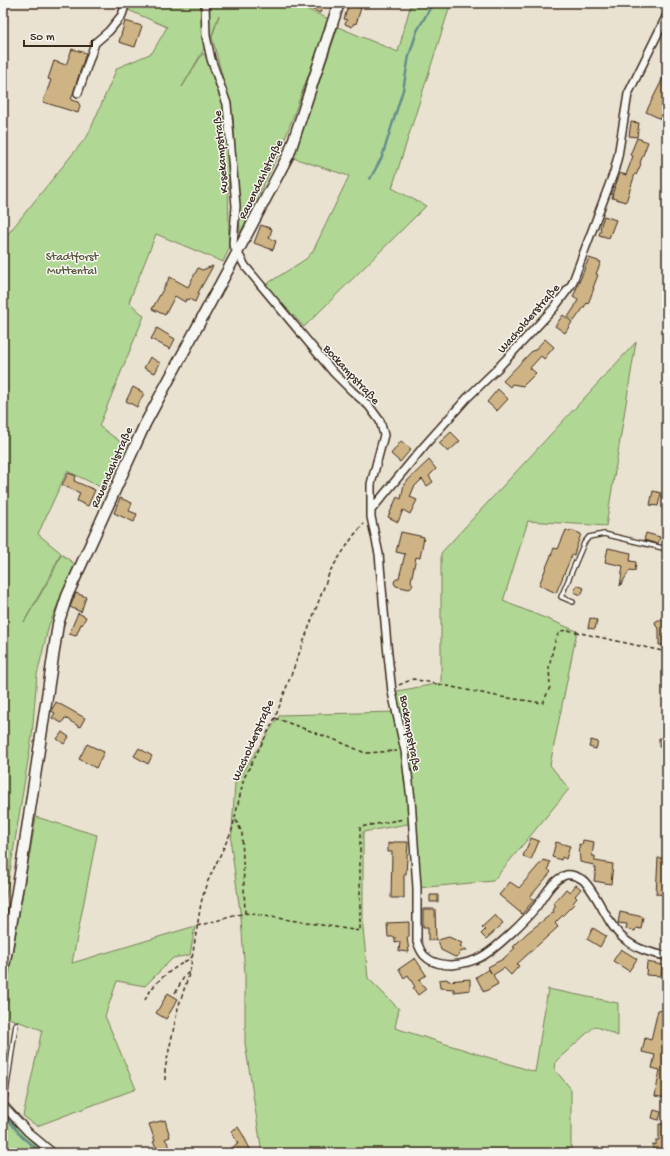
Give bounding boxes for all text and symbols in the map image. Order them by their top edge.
scale bar [24,22,92,48]
text: 50 m [30,31,55,45]
street label: Kusekampstraße [211,109,233,194]
street label: Rauendahlstraße [236,137,288,222]
park label: Stadtforst Muttental [46,251,99,279]
street label: Wacholderstraße [496,281,564,357]
street label: Bockampstraße [319,342,382,409]
street label: Rauendahlstraße [89,425,137,510]
street label: Bockampstraße [395,693,423,773]
street label: Wacholderstraße [230,697,278,784]

